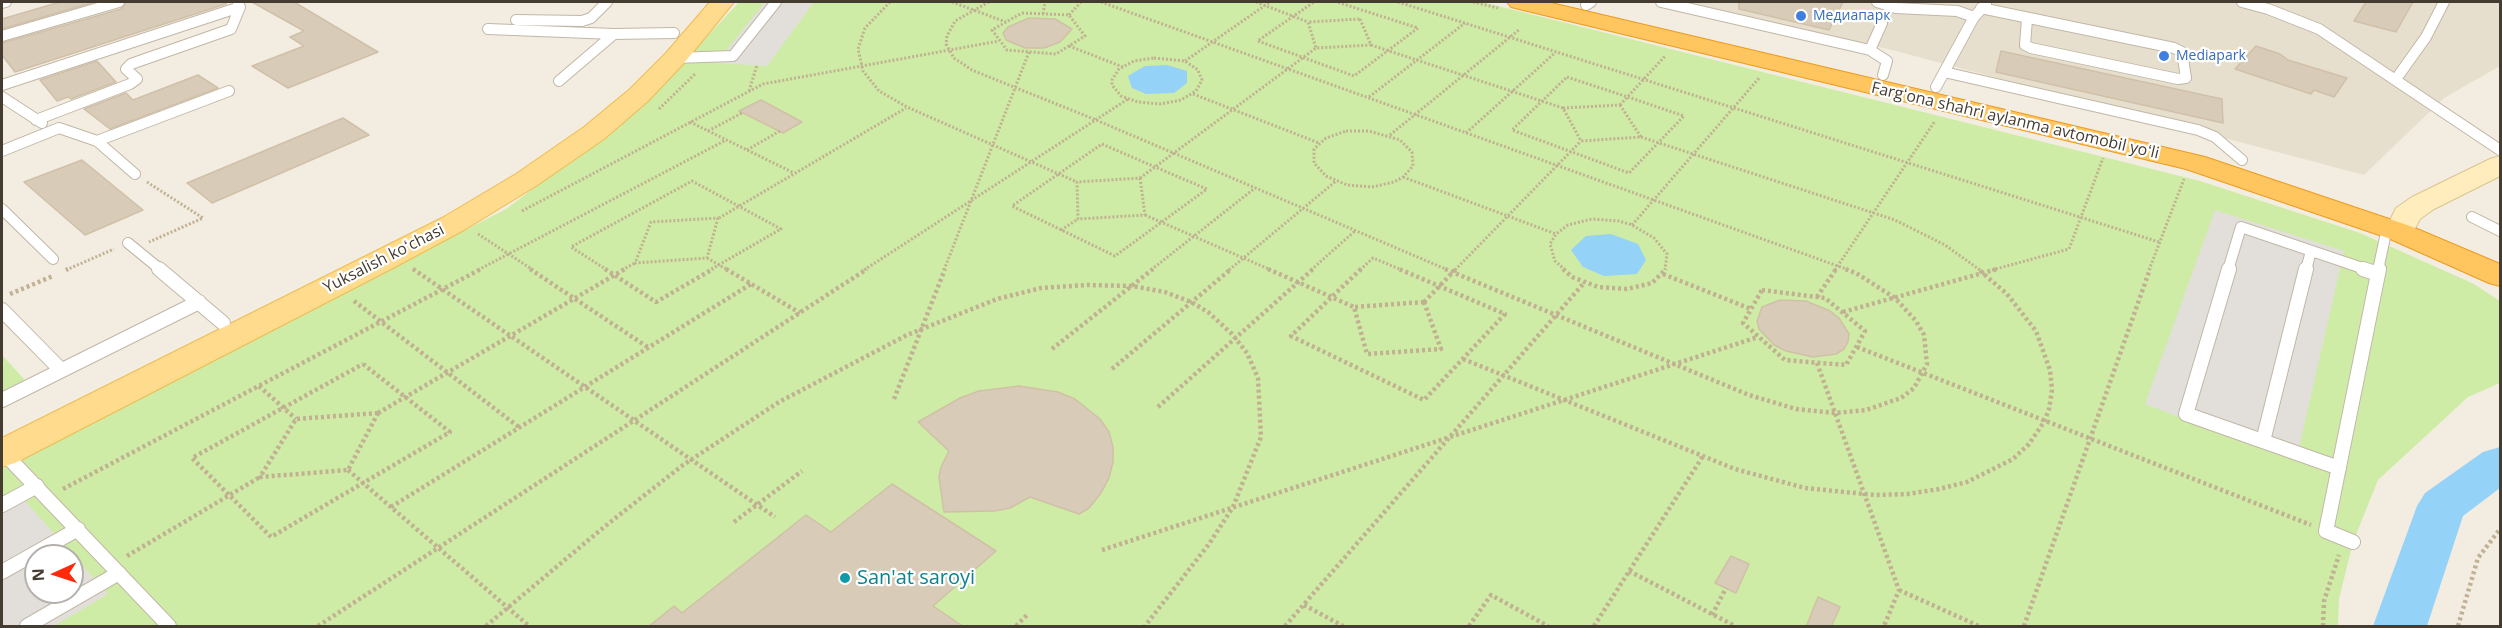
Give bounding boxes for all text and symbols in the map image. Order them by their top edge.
place label: Медиапарк [1813,8,1890,24]
marker: Медиапарк [1794,9,1808,23]
place label: Mediapark [2176,48,2246,64]
marker: Mediapark [2157,49,2171,63]
street label: Fargʻona shahri aylanma avtomobil yoʻli [1869,78,2161,164]
street label: Yuksalish koʻchasi [320,220,448,298]
north arrow [24,544,84,604]
place label: San'at saroyi [857,566,975,590]
text: N [27,568,49,582]
marker: San'at saroyi [838,571,852,585]

